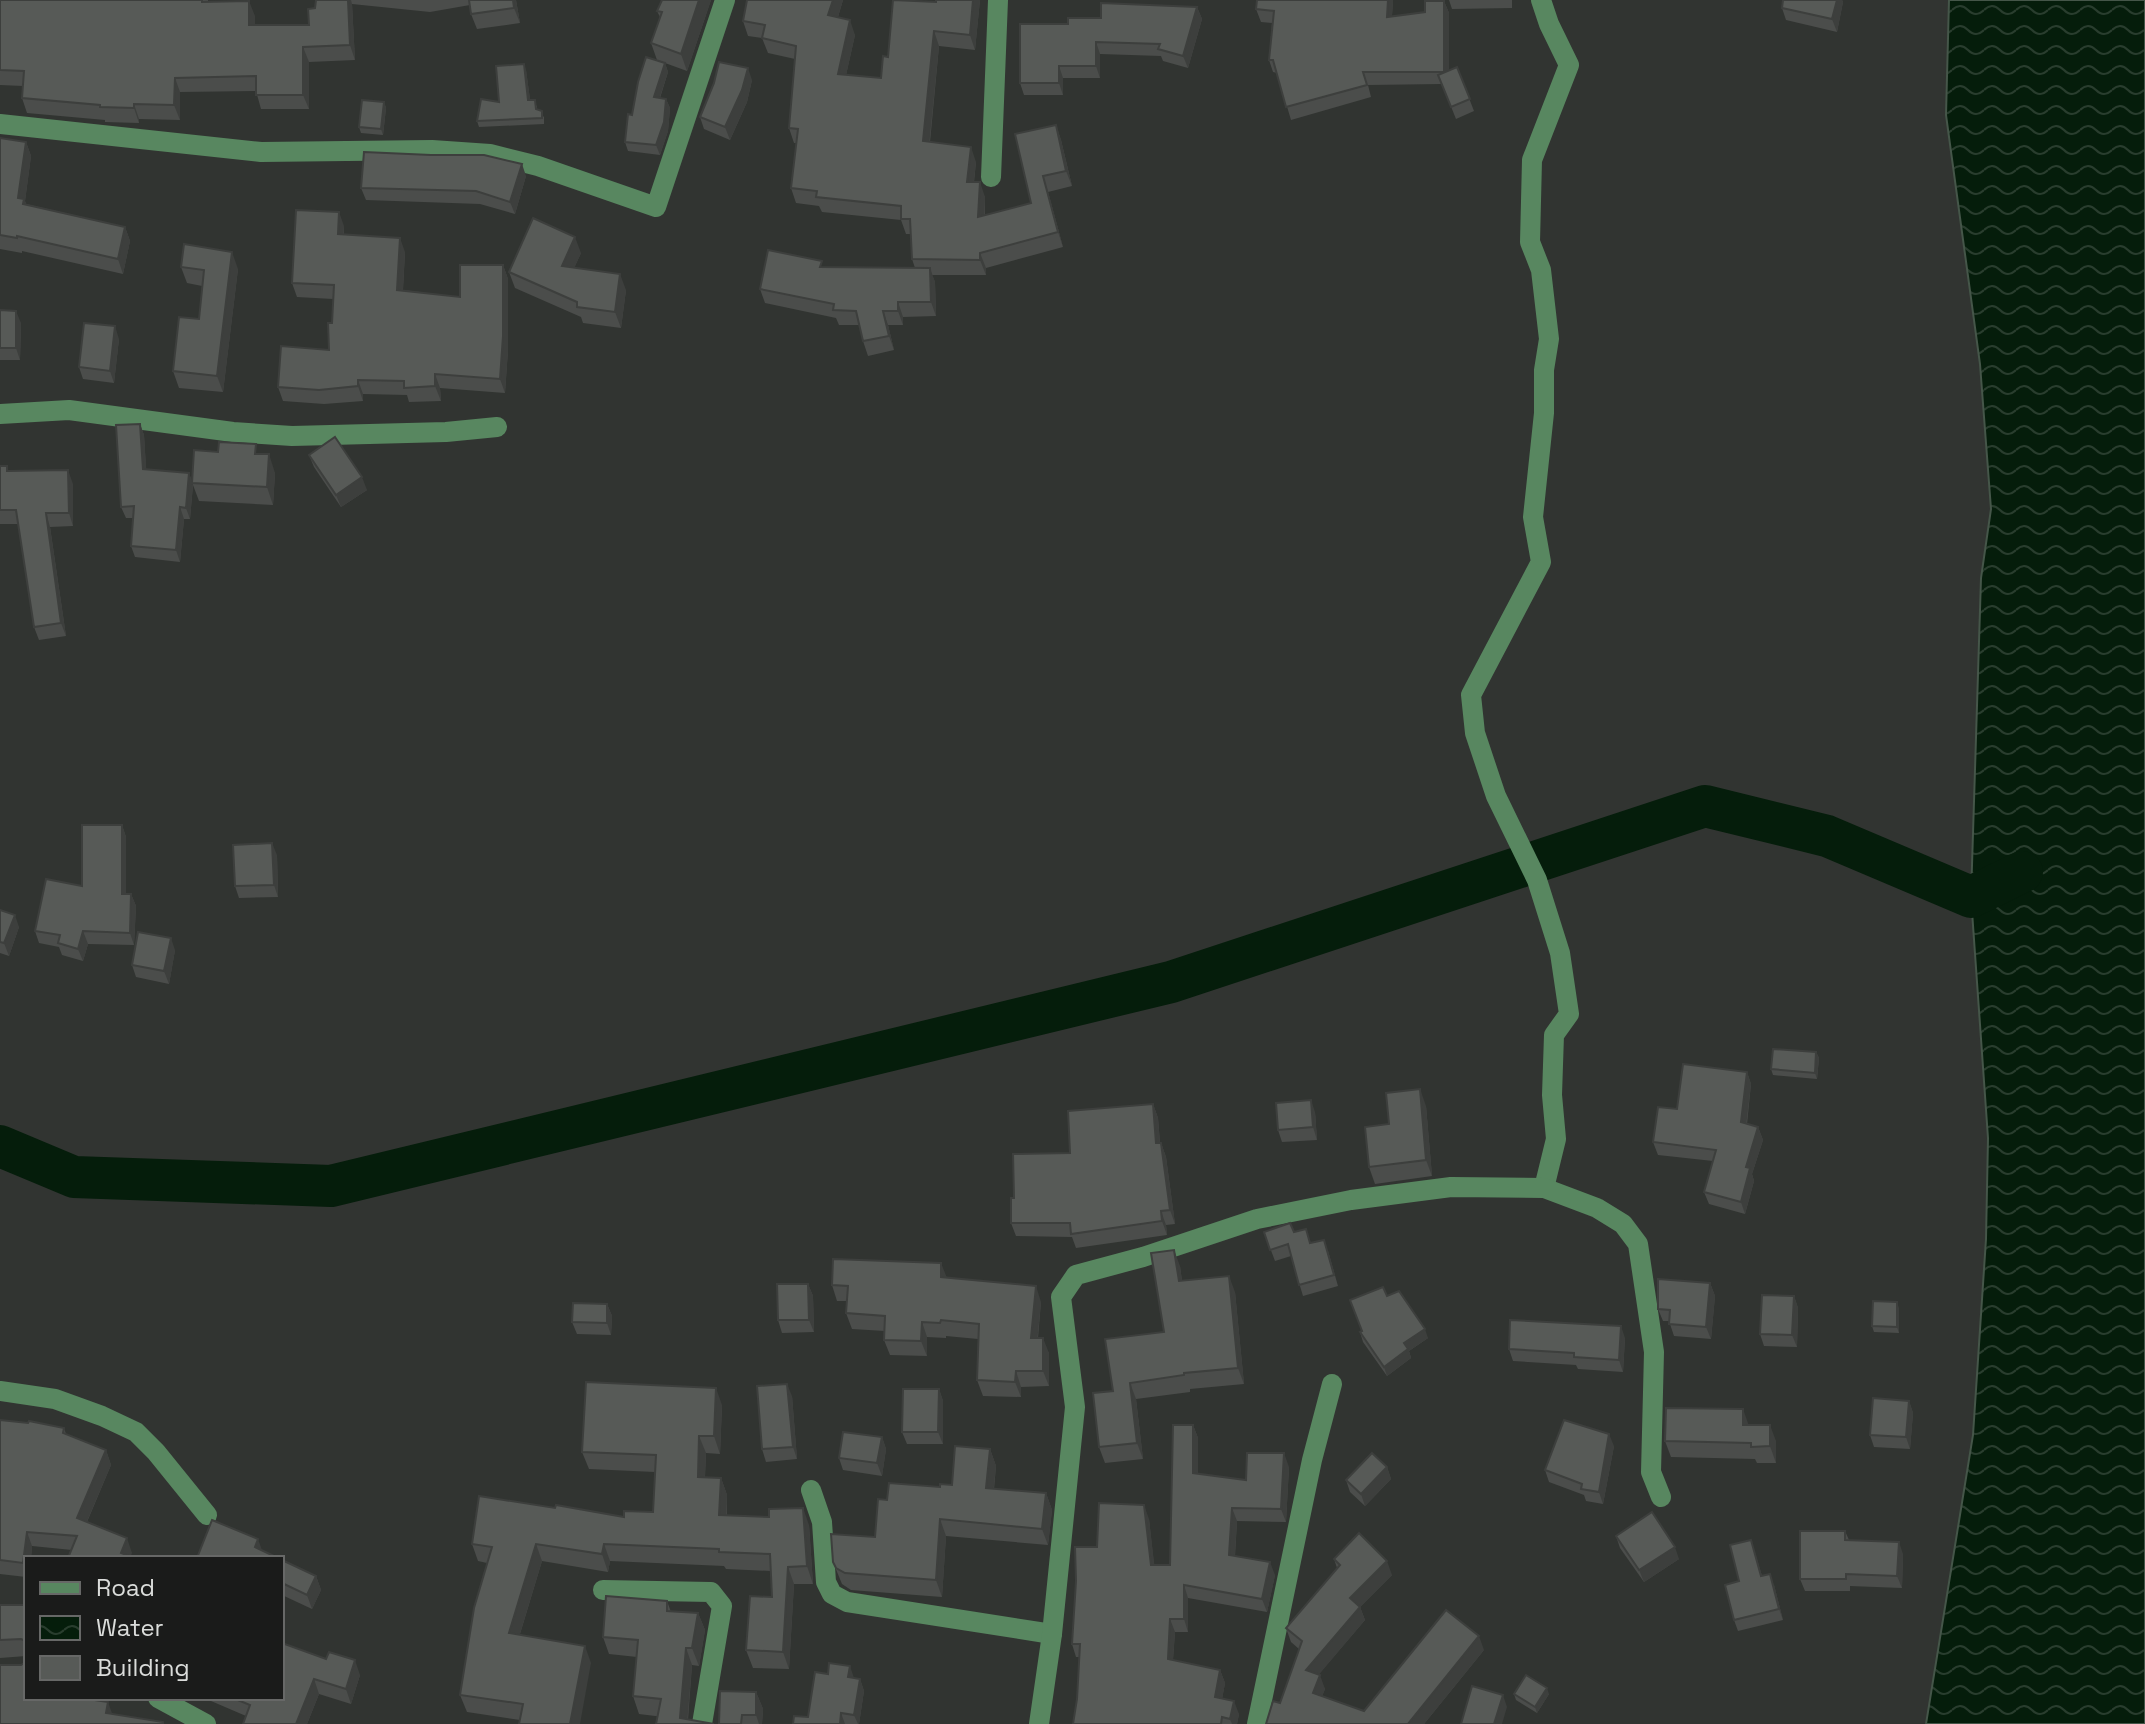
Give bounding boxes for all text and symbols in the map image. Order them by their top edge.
legend [24,1556,284,1700]
text: Road [96,1572,155,1603]
text: Water [96,1612,164,1643]
text: Building [96,1652,190,1683]

